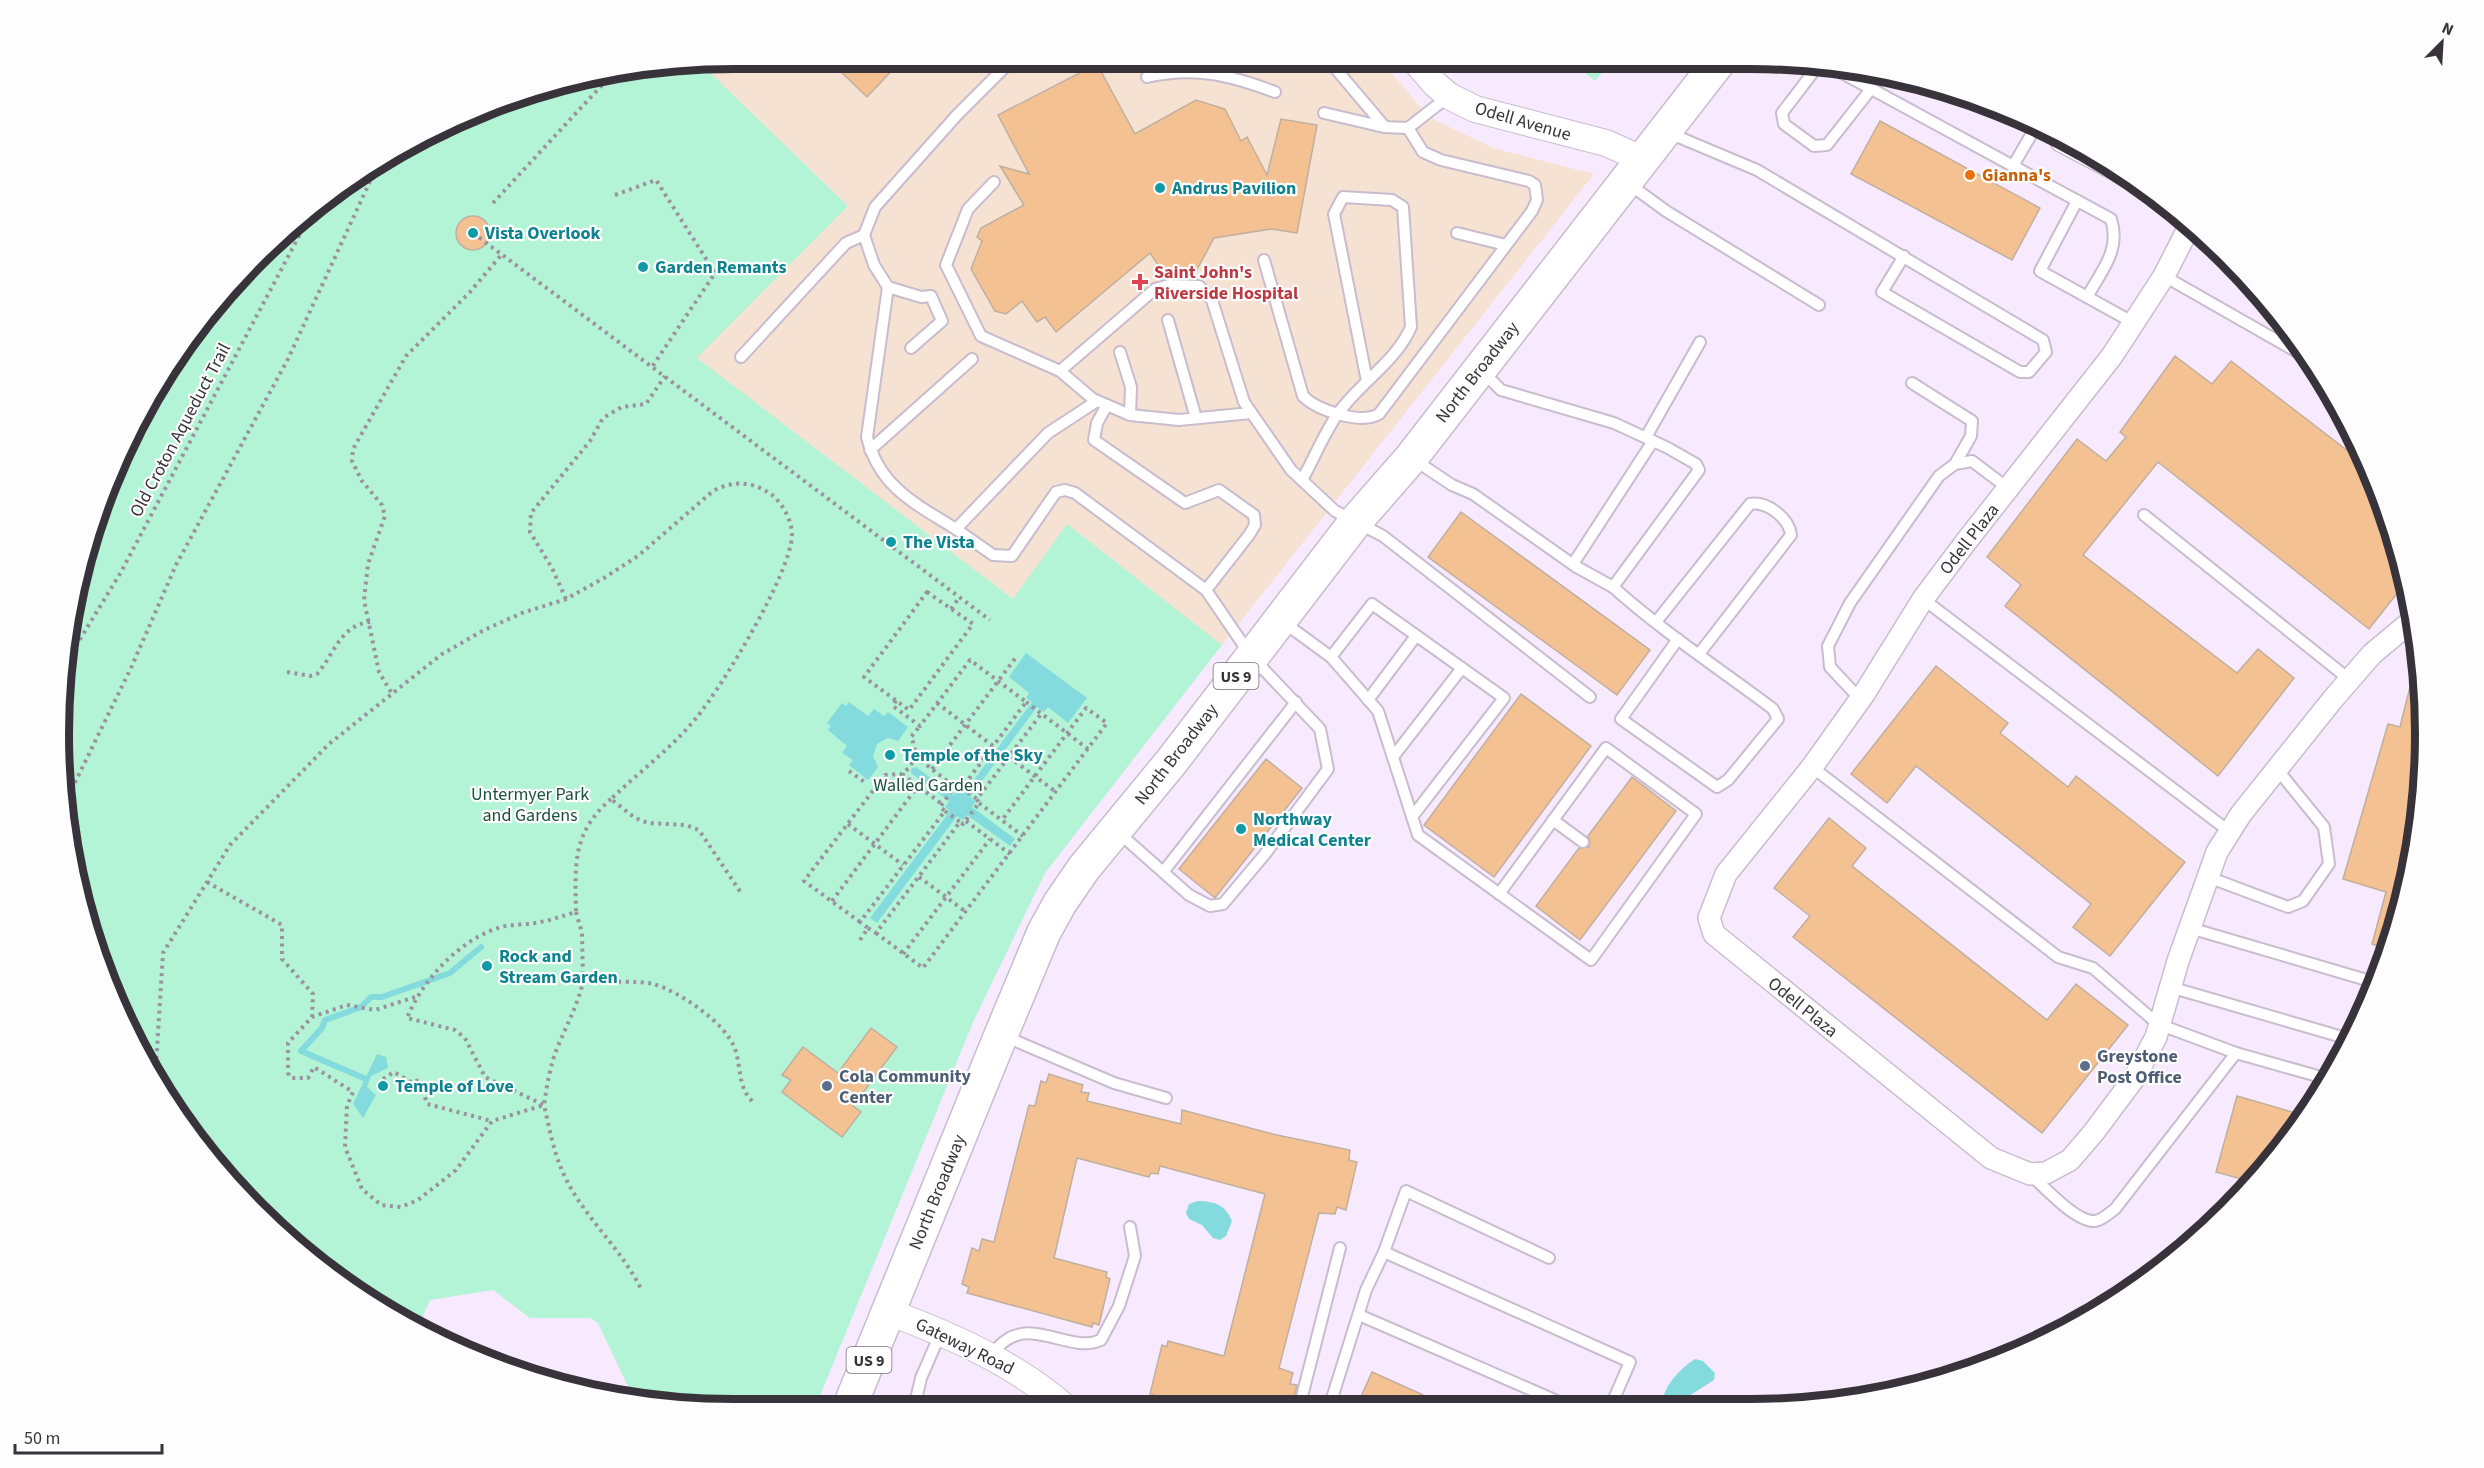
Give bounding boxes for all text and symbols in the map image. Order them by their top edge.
north arrow [2412,12,2472,72]
text: N [2438,17,2457,41]
street label: Odell Avenue [1472,96,1574,147]
place label: Gianna's [1982,163,2051,188]
marker: Gianna's [1963,168,1977,182]
place label: Andrus Pavilion [1171,176,1296,201]
marker: Andrus Pavilion [1153,181,1167,195]
place label: Vista Overlook [484,221,600,246]
marker: Vista Overlook [466,226,480,240]
place label: Garden Remants [655,255,787,280]
marker: Garden Remants [636,260,650,274]
place label: Saint John's Riverside Hospital [1154,260,1298,306]
marker: Saint John's Riverside Hospital [1131,273,1149,291]
street label: North Broadway [1430,316,1525,428]
street label: Old Croton Aqueduct Trail [124,339,237,522]
street label: Odell Plaza [1934,499,2005,580]
place label: The Vista [903,530,975,555]
marker: The Vista [884,535,898,549]
road number: US 9 [1214,663,1258,689]
street label: North Broadway [1129,698,1224,810]
place label: Temple of the Sky [902,743,1043,768]
marker: Temple of the Sky [883,748,897,762]
park label: Walled Garden [873,773,983,798]
park label: Untermyer Park and Gardens [471,782,589,828]
place label: Northway Medical Center [1253,807,1372,853]
marker: Northway Medical Center [1234,822,1248,836]
place label: Rock and Stream Garden [499,944,618,990]
marker: Rock and Stream Garden [480,959,494,973]
street label: Odell Plaza [1762,971,1843,1043]
place label: Greystone Post Office [2097,1044,2182,1090]
marker: Greystone Post Office [2078,1059,2092,1073]
place label: Cola Community Center [839,1064,971,1110]
place label: Temple of Love [395,1074,514,1099]
marker: Temple of Love [376,1079,390,1093]
marker: Cola Community Center [820,1079,834,1093]
street label: North Broadway [903,1130,972,1254]
street label: Gateway Road [911,1312,1018,1381]
road number: US 9 [846,1347,892,1373]
scale bar [15,1417,162,1455]
text: 50 m [24,1426,60,1451]

